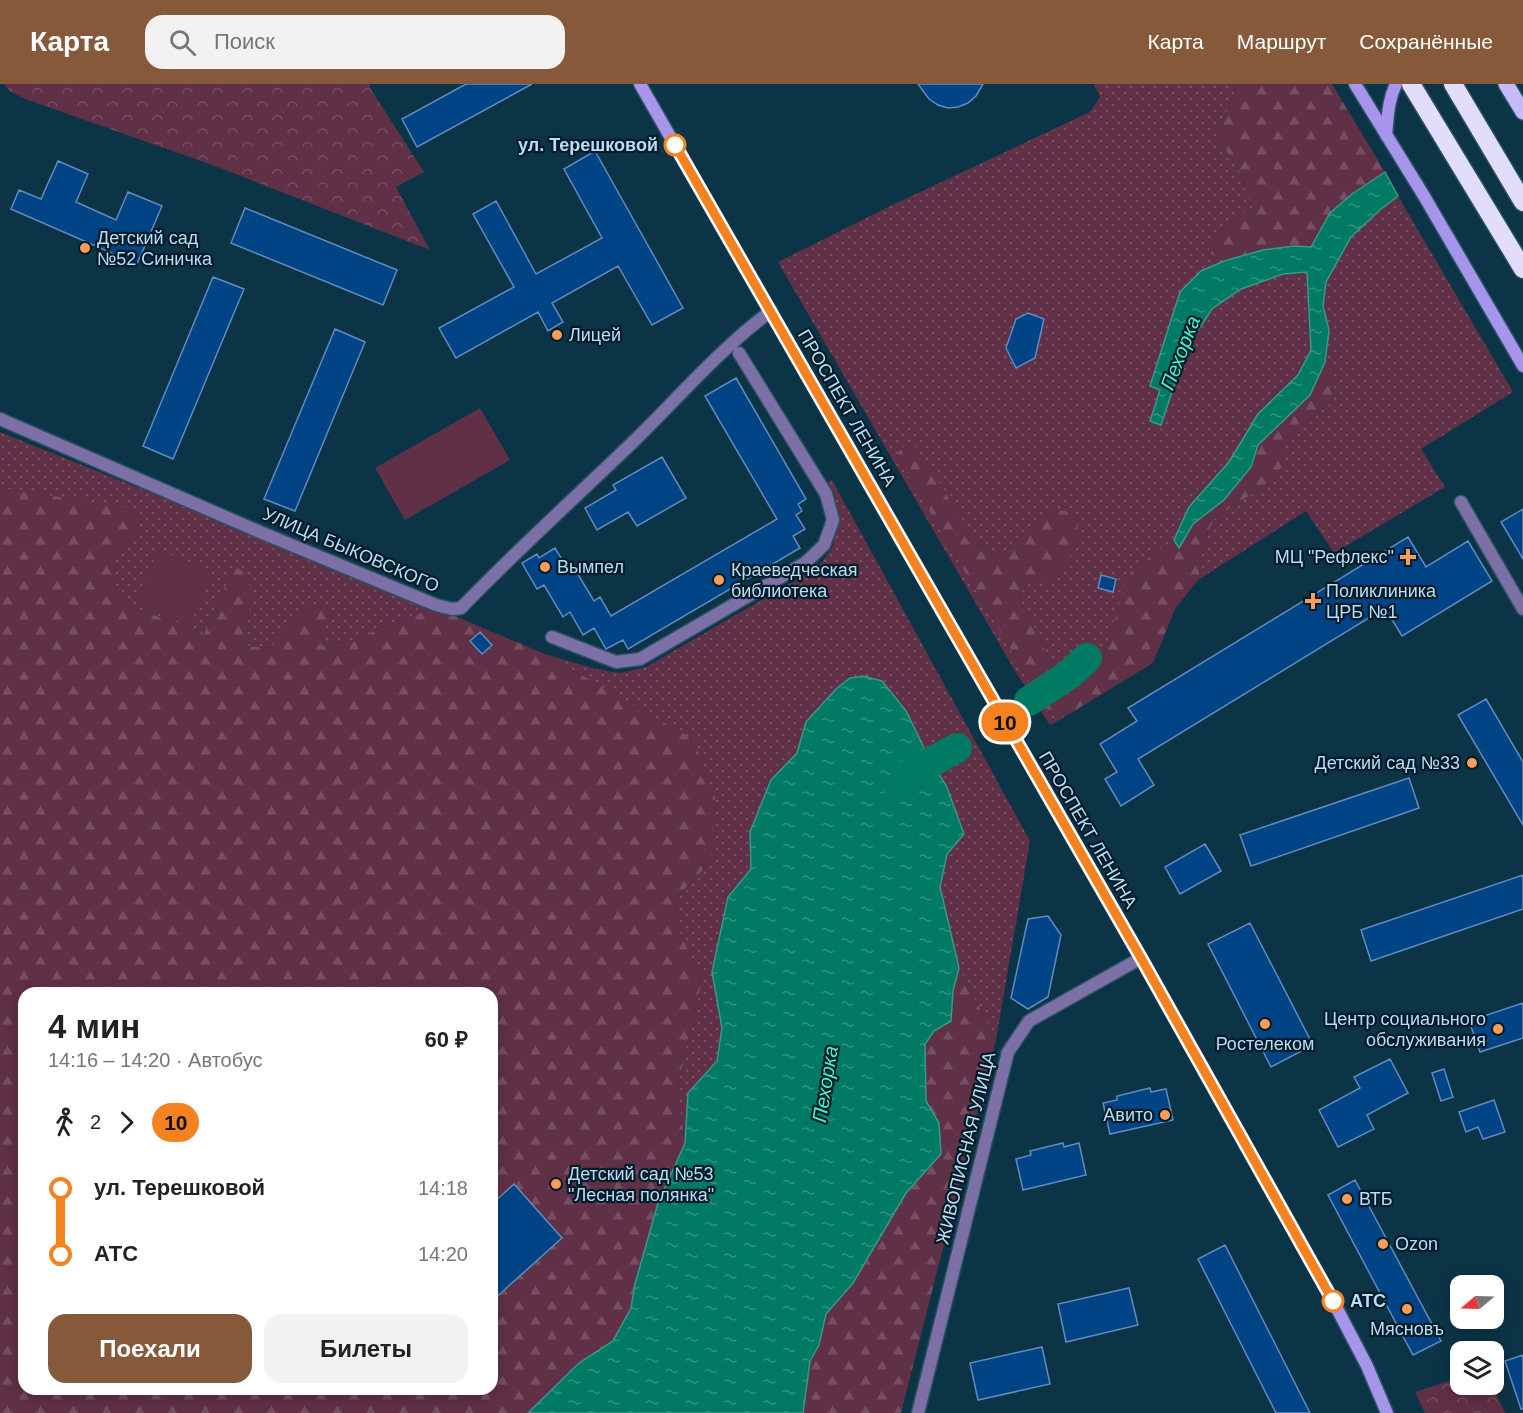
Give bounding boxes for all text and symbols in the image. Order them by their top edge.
search box [145,15,565,69]
text: Карта [30,26,109,57]
icon: search [166,26,199,59]
text: Поиск [214,29,275,54]
text: Карта [1148,30,1204,53]
text: Маршрут [1237,30,1326,53]
text: Сохранённые [1359,30,1493,53]
marker: ул. Терешковой [664,134,686,156]
place label: ул. Терешковой [518,135,658,155]
place label: Детский сад №52 Синичка [97,228,213,269]
marker: Детский сад №52 Синичка [78,241,92,255]
water label: Пехорка [1156,313,1204,393]
place label: Лицей [569,325,621,345]
street label: ПРОСПЕКТ ЛЕНИНА [794,326,900,490]
marker: Лицей [550,328,564,342]
street label: УЛИЦА БЫКОВСКОГО [260,504,442,596]
place label: МЦ "Рефлекс" [1275,547,1394,567]
marker: МЦ "Рефлекс" [1399,548,1417,566]
place label: Вымпел [557,557,624,577]
marker: Вымпел [538,560,552,574]
place label: Краеведческая библиотека [731,560,857,601]
marker: Краеведческая библиотека [712,573,726,587]
place label: Поликлиника ЦРБ №1 [1326,581,1437,622]
marker: Поликлиника ЦРБ №1 [1304,592,1322,610]
line badge: 10 [978,702,1032,742]
text: 10 [993,711,1017,734]
street label: ПРОСПЕКТ ЛЕНИНА [1035,748,1141,912]
place label: Детский сад №33 [1315,753,1460,773]
marker: Детский сад №33 [1465,756,1479,770]
text: 4 мин [48,1008,140,1045]
place label: Центр социального обслуживания [1324,1009,1486,1050]
marker: Ростелеком [1258,1017,1272,1031]
marker: Центр социального обслуживания [1491,1022,1505,1036]
text: 60 ₽ [425,1027,468,1052]
place label: Ростелеком [1216,1034,1314,1054]
water label: Пехорка [808,1044,842,1124]
text: 14:16 – 14:20 · Автобус [48,1049,262,1071]
street label: ЖИВОПИСНАЯ УЛИЦА [932,1050,1000,1246]
place label: Авито [1103,1105,1153,1125]
icon: walk [48,1106,81,1139]
icon: forward [110,1106,143,1139]
marker: Авито [1158,1108,1172,1122]
text: 2 [90,1111,101,1133]
text: 10 [164,1111,187,1134]
place label: Детский сад №53 "Лесная полянка" [568,1164,714,1205]
text: ул. Терешковой [94,1175,265,1200]
text: 14:18 [418,1177,468,1199]
marker: Детский сад №53 "Лесная полянка" [549,1177,563,1191]
place label: ВТБ [1359,1189,1393,1209]
marker: ВТБ [1340,1192,1354,1206]
place label: Ozon [1395,1234,1438,1254]
marker: Ozon [1376,1237,1390,1251]
text: АТС [94,1241,138,1266]
text: 14:20 [418,1243,468,1265]
north arrow [1450,1275,1504,1329]
map controls [1450,1275,1504,1395]
marker: АТС [1322,1290,1344,1312]
place label: АТС [1350,1291,1386,1311]
marker: Мясновъ [1400,1302,1414,1316]
button: Поехали [48,1314,252,1383]
button: Билеты [264,1314,468,1383]
place label: Мясновъ [1370,1319,1444,1339]
button: layers [1450,1341,1504,1395]

